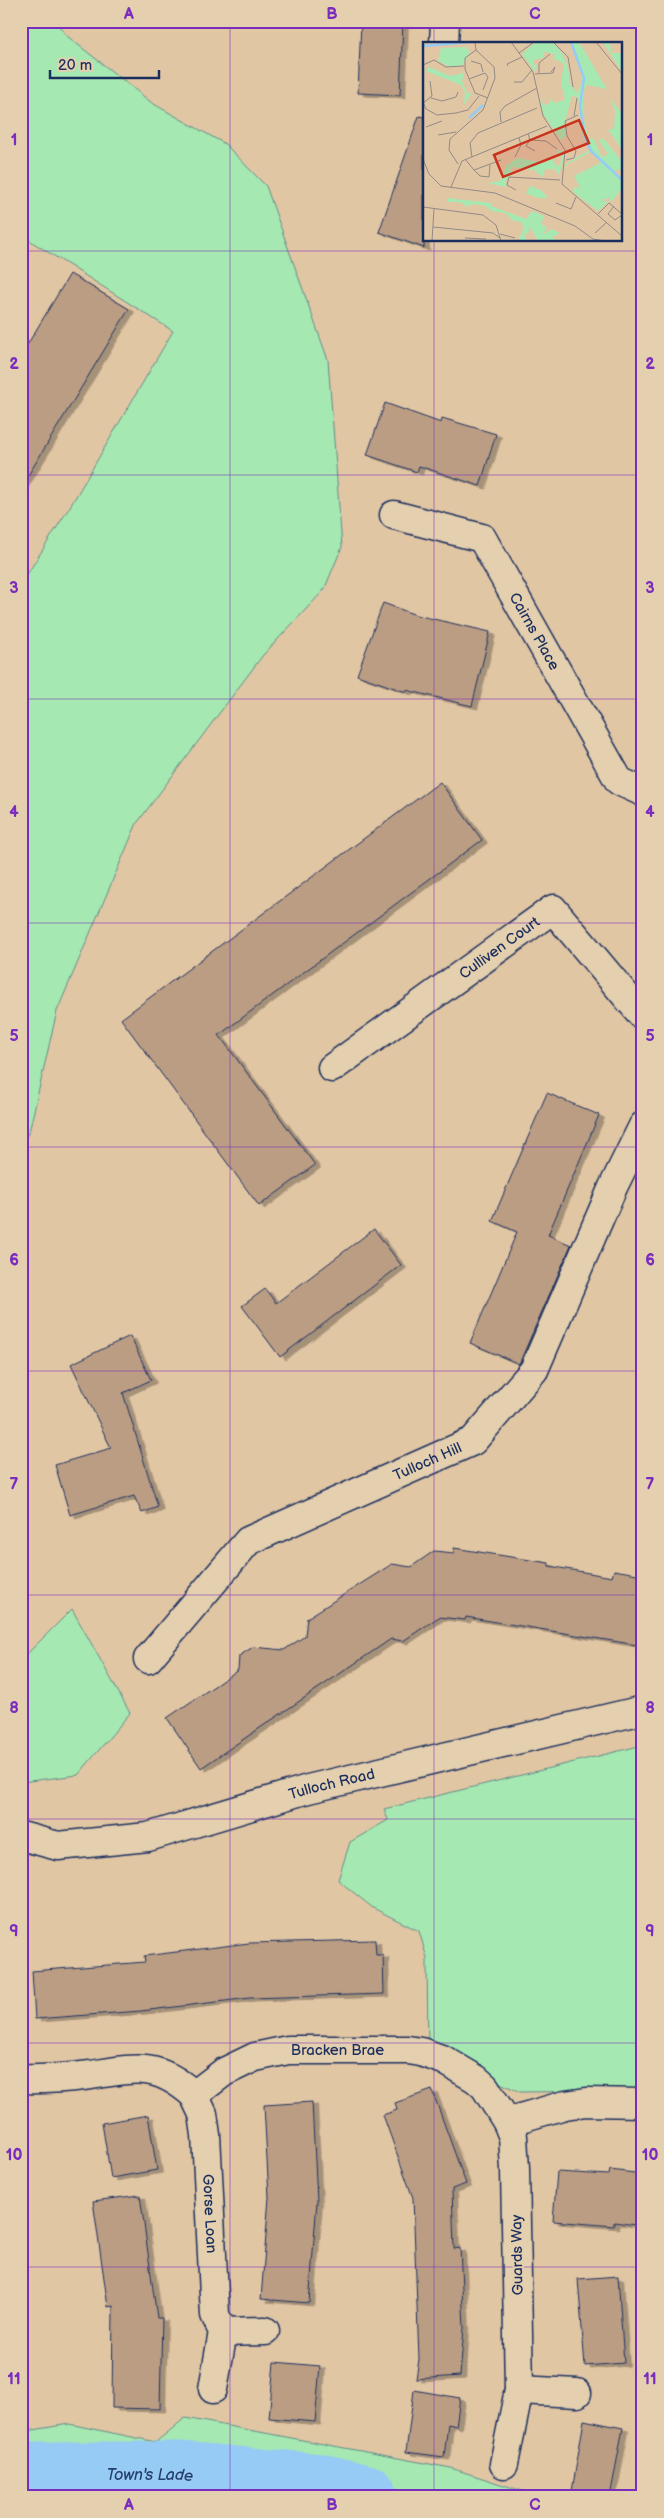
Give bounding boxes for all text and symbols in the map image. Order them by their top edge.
text: A [123,5,134,24]
text: B [326,5,338,24]
text: C [529,5,541,24]
inset map [423,42,622,241]
scale bar [50,48,159,80]
text: 20 m [58,56,92,75]
text: 1 [11,131,17,150]
text: 1 [647,131,653,150]
text: 2 [9,355,19,374]
text: 2 [645,355,655,374]
text: 3 [9,579,19,598]
text: 3 [645,579,655,598]
street label: Cairns Place [505,589,564,674]
text: 4 [9,803,19,822]
text: 4 [645,803,655,822]
street label: Culliven Court [455,912,544,984]
text: 5 [9,1027,19,1046]
text: 5 [645,1027,655,1046]
text: 6 [9,1251,19,1270]
text: 6 [645,1251,655,1270]
street label: Tulloch Hill [390,1438,465,1485]
text: 7 [10,1475,19,1494]
text: 7 [646,1475,655,1494]
text: 8 [9,1699,19,1718]
text: 8 [645,1699,655,1718]
street label: Tulloch Road [286,1765,377,1804]
text: 9 [9,1922,19,1941]
text: 9 [645,1922,655,1941]
street label: Bracken Brae [291,2041,384,2060]
text: 10 [6,2146,22,2165]
text: 10 [642,2146,658,2165]
street label: Gorse Loan [198,2174,221,2254]
street label: Guards Way [507,2214,528,2296]
text: 11 [7,2370,21,2389]
text: 11 [643,2370,657,2389]
water label: Town's Lade [107,2466,194,2486]
text: A [123,2496,134,2515]
text: B [326,2496,338,2515]
text: C [529,2496,541,2515]

